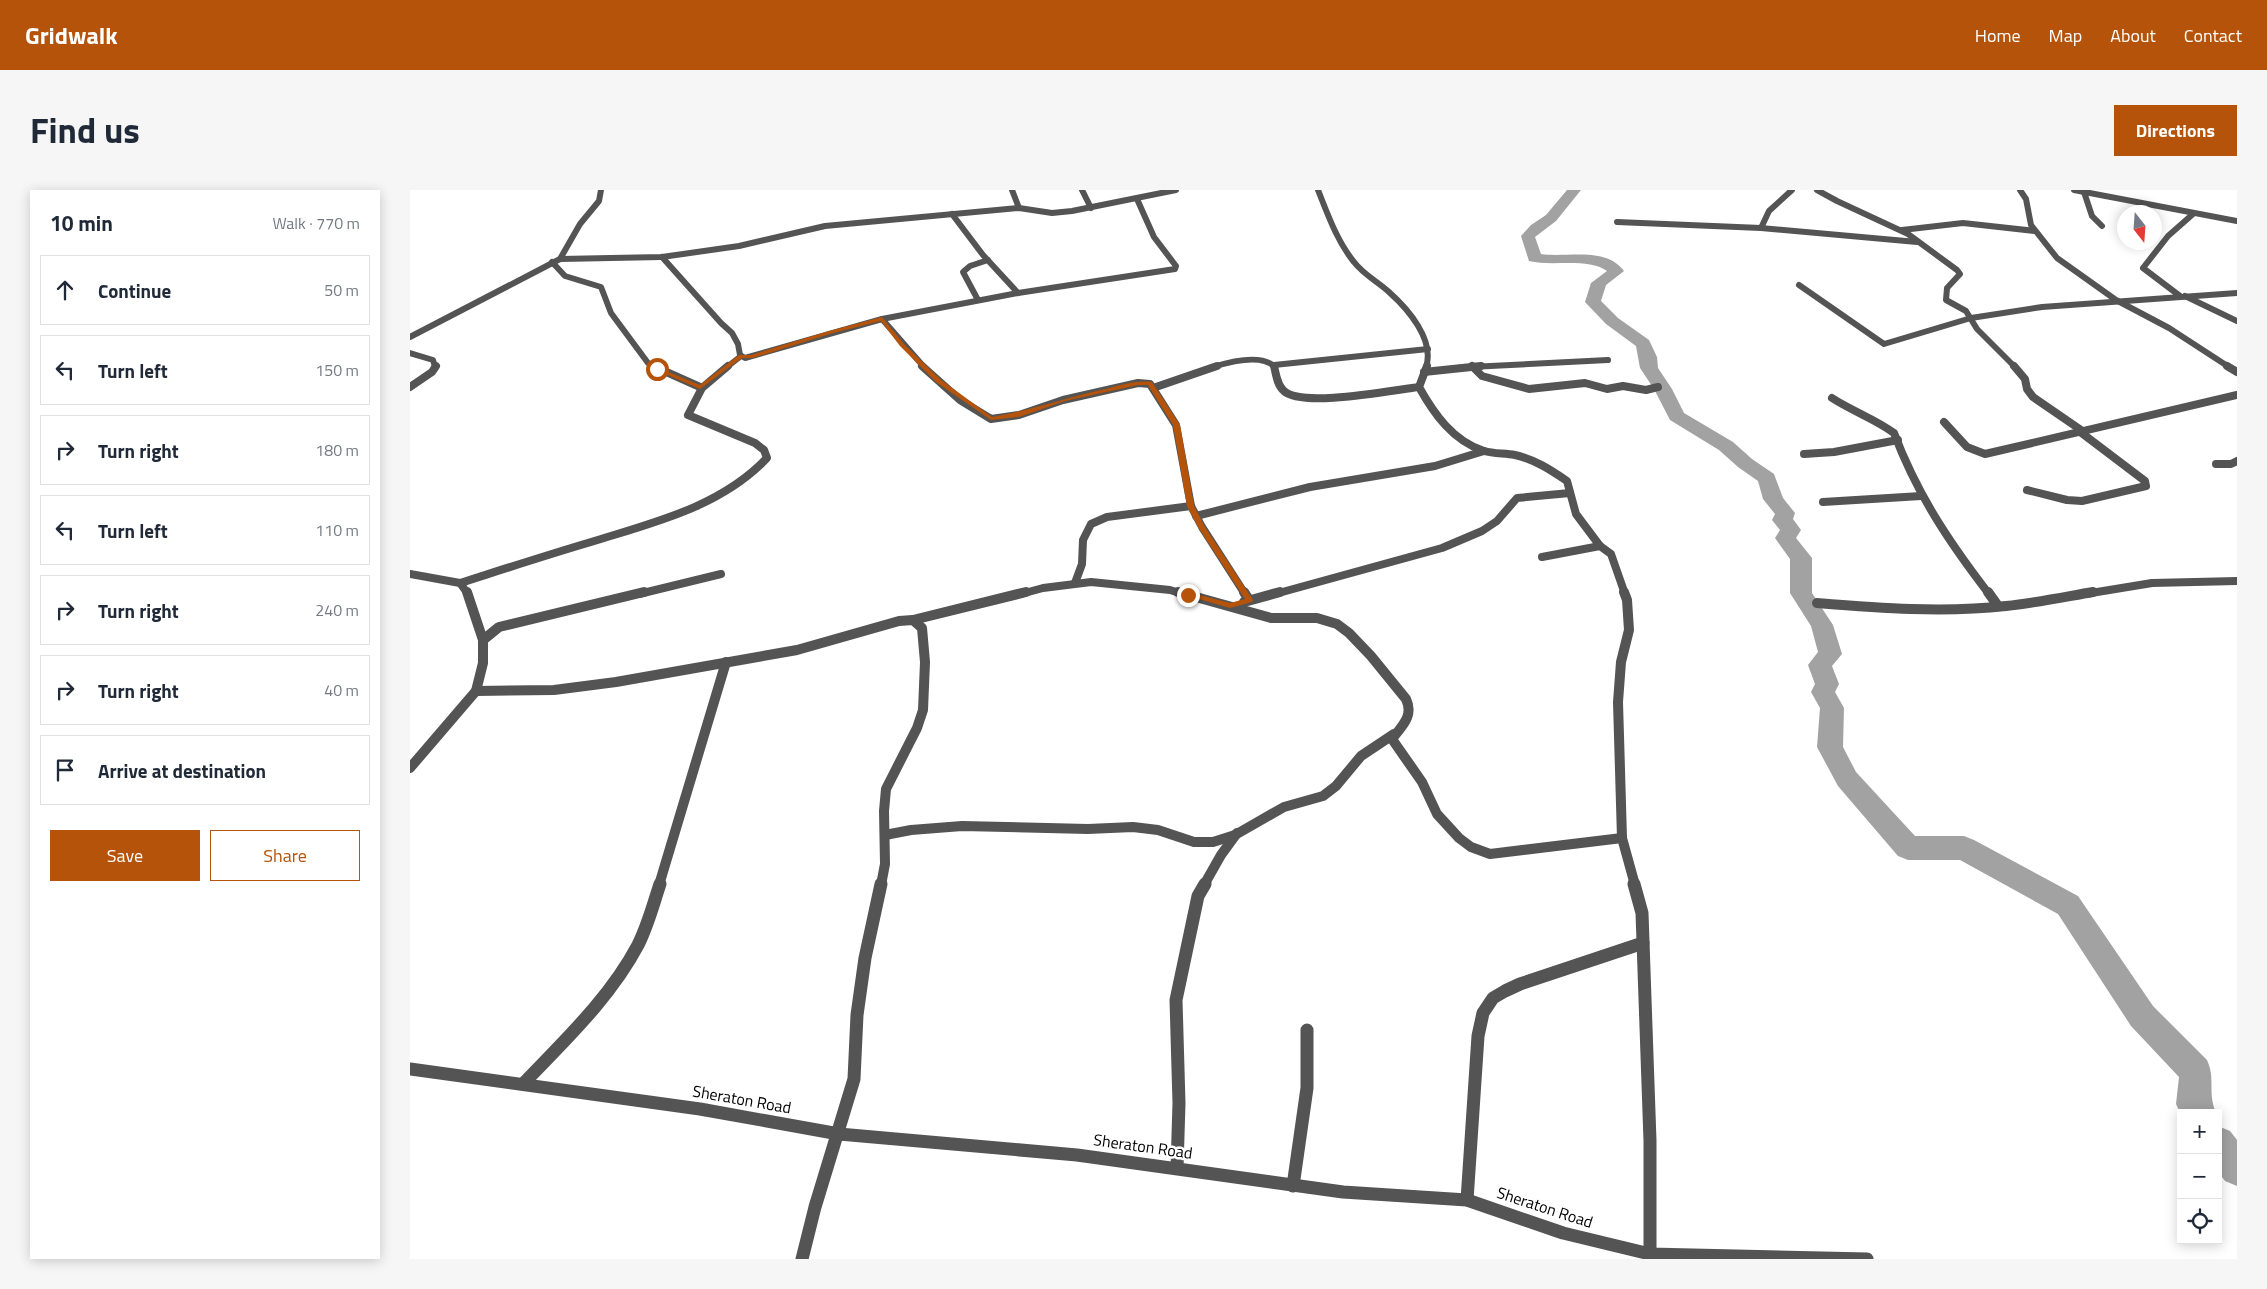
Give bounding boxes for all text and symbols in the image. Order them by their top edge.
text: Gridwalk [25,17,118,53]
text: Home [1975,22,2021,49]
text: Map [2049,22,2082,49]
text: About [2110,22,2156,49]
text: Contact [2184,22,2242,49]
text: Find us [30,103,140,157]
button: Directions [2114,105,2237,156]
north arrow [2117,205,2162,250]
text: 10 min [50,207,113,239]
text: Walk · 770 m [272,211,360,235]
icon: ahead [51,276,79,304]
text: Continue [98,276,171,305]
text: 50 m [324,278,359,302]
icon: left [51,356,79,384]
text: Turn left [98,356,168,385]
text: 150 m [315,358,359,382]
route start [646,358,669,381]
icon: right [51,436,79,464]
text: Turn right [98,436,179,465]
text: 180 m [315,438,359,462]
icon: left [51,516,79,544]
text: Turn left [98,516,168,545]
text: 110 m [315,518,359,542]
route end [1177,584,1200,607]
icon: right [51,596,79,624]
text: Turn right [98,596,179,625]
text: 240 m [315,598,359,622]
icon: right [51,676,79,704]
text: Turn right [98,676,179,705]
text: 40 m [324,678,359,702]
icon: arrive [51,756,79,784]
text: Arrive at destination [98,756,266,785]
button: Save [50,830,200,881]
button: Share [210,830,360,881]
street label: Sheraton Road [691,1079,793,1119]
map controls [2177,1109,2222,1244]
button: + [2177,1109,2222,1154]
street label: Sheraton Road [1092,1127,1194,1165]
button: − [2177,1154,2222,1199]
street label: Sheraton Road [1494,1180,1596,1234]
button: locate [2177,1199,2222,1244]

